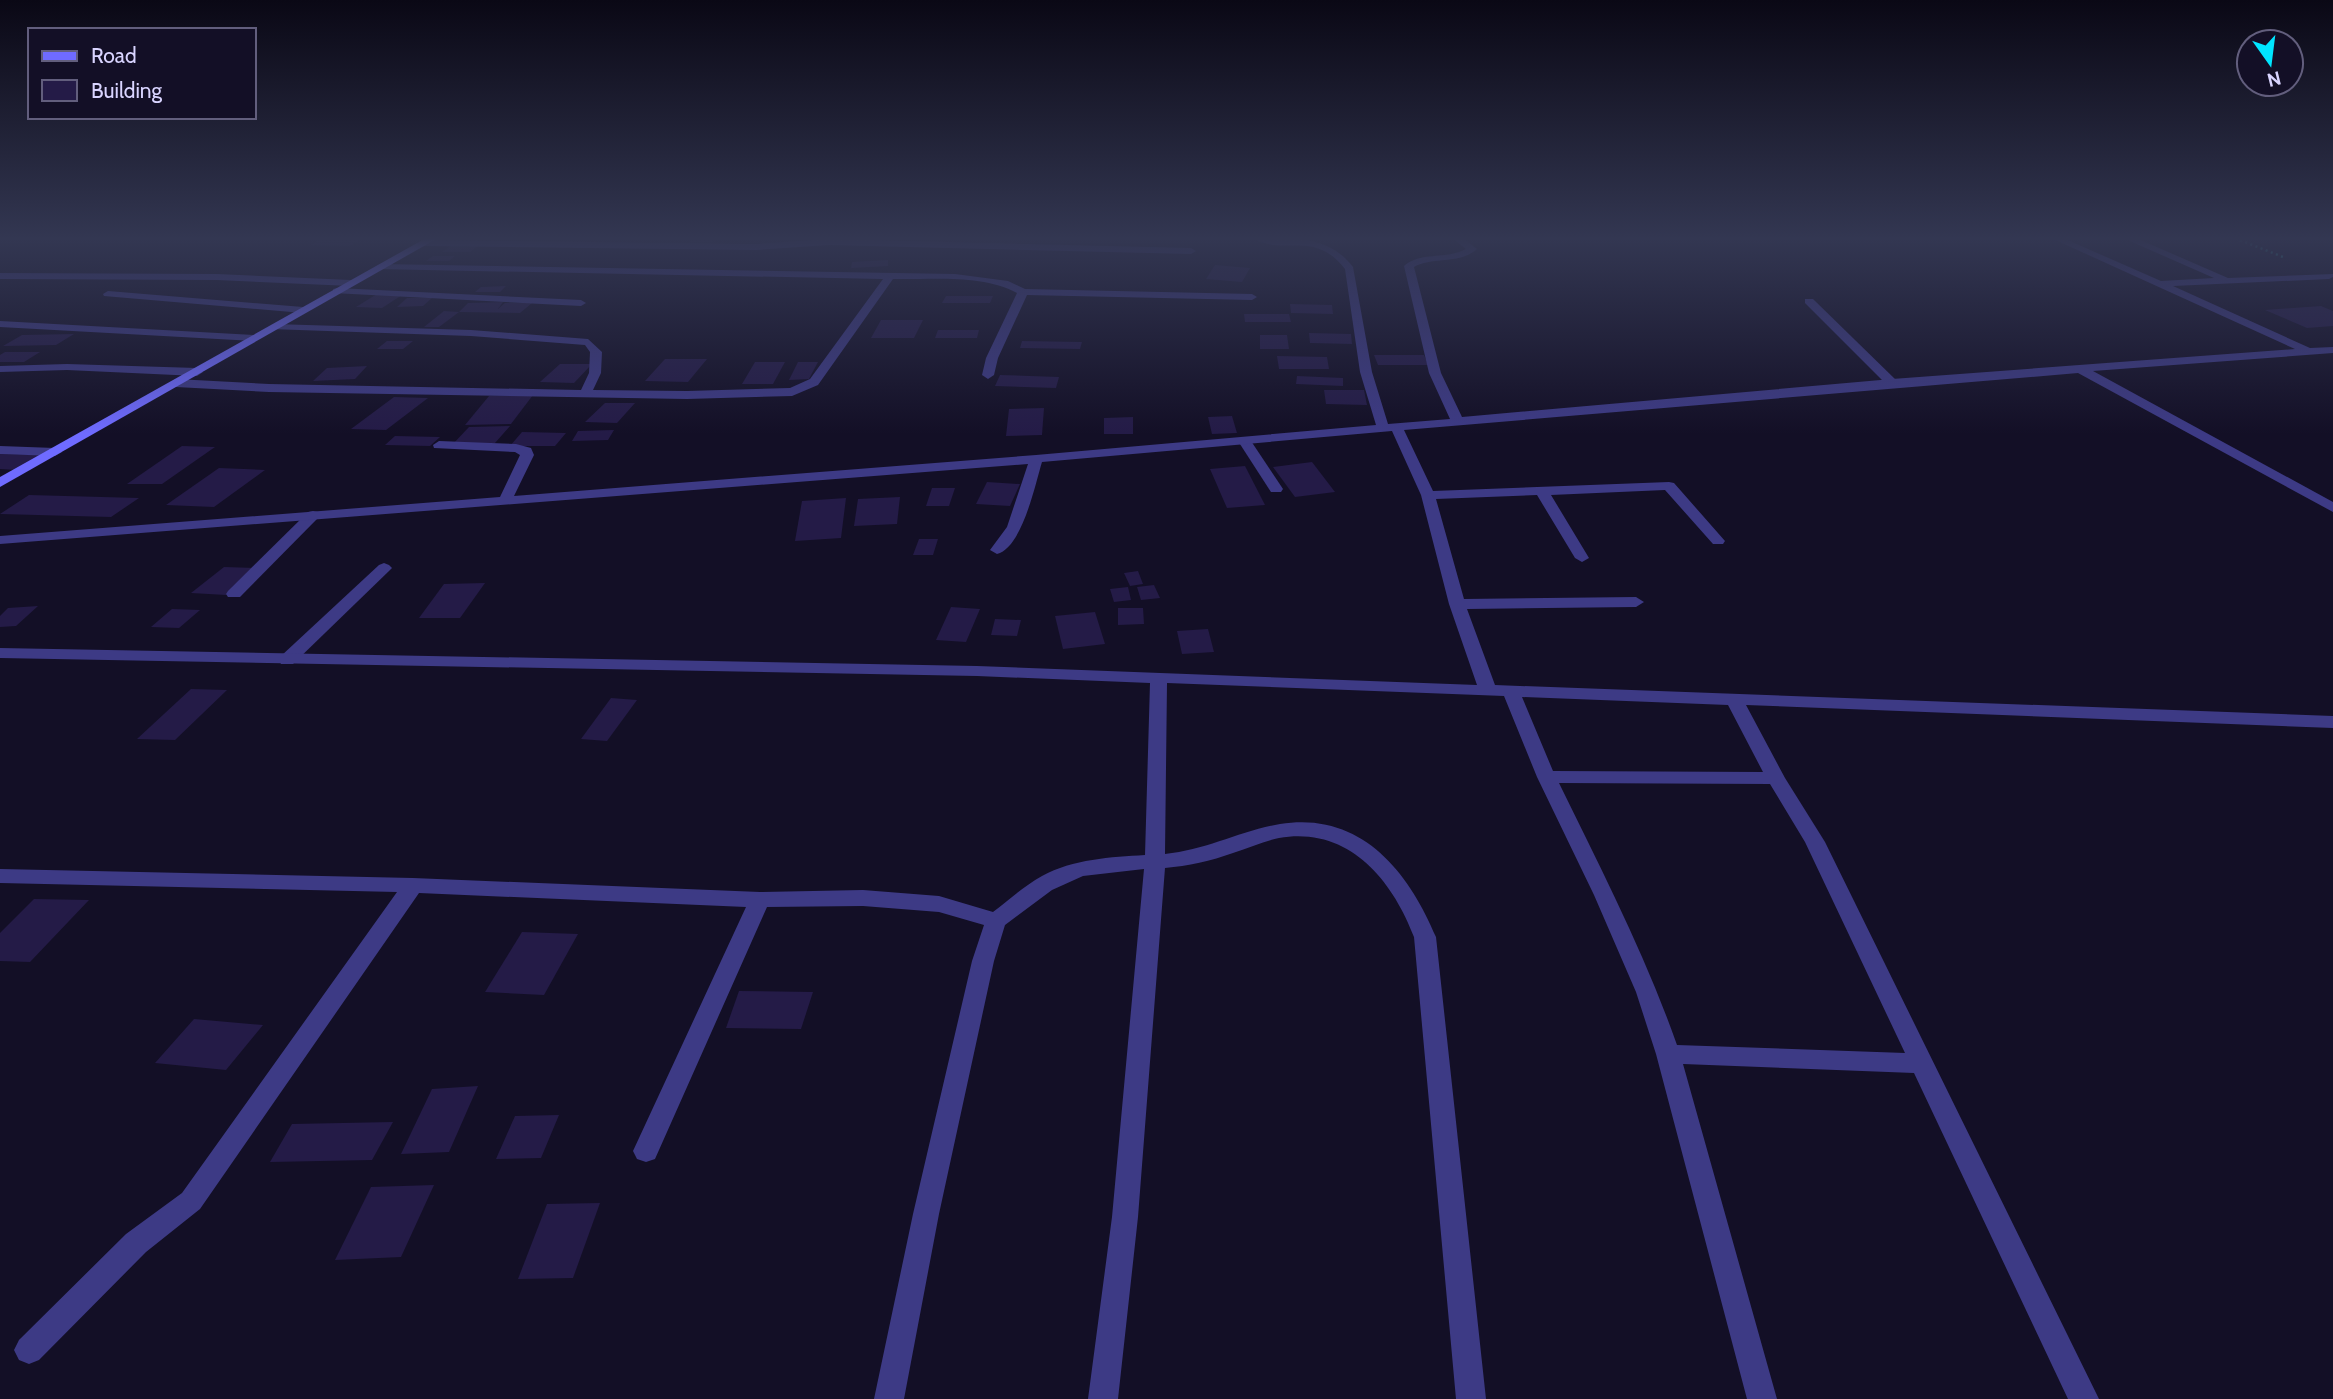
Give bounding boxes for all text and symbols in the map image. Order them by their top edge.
legend [28,28,256,119]
north arrow [2235,28,2305,98]
text: Road [91,43,137,68]
text: N [2265,66,2283,92]
text: Building [91,78,163,103]

